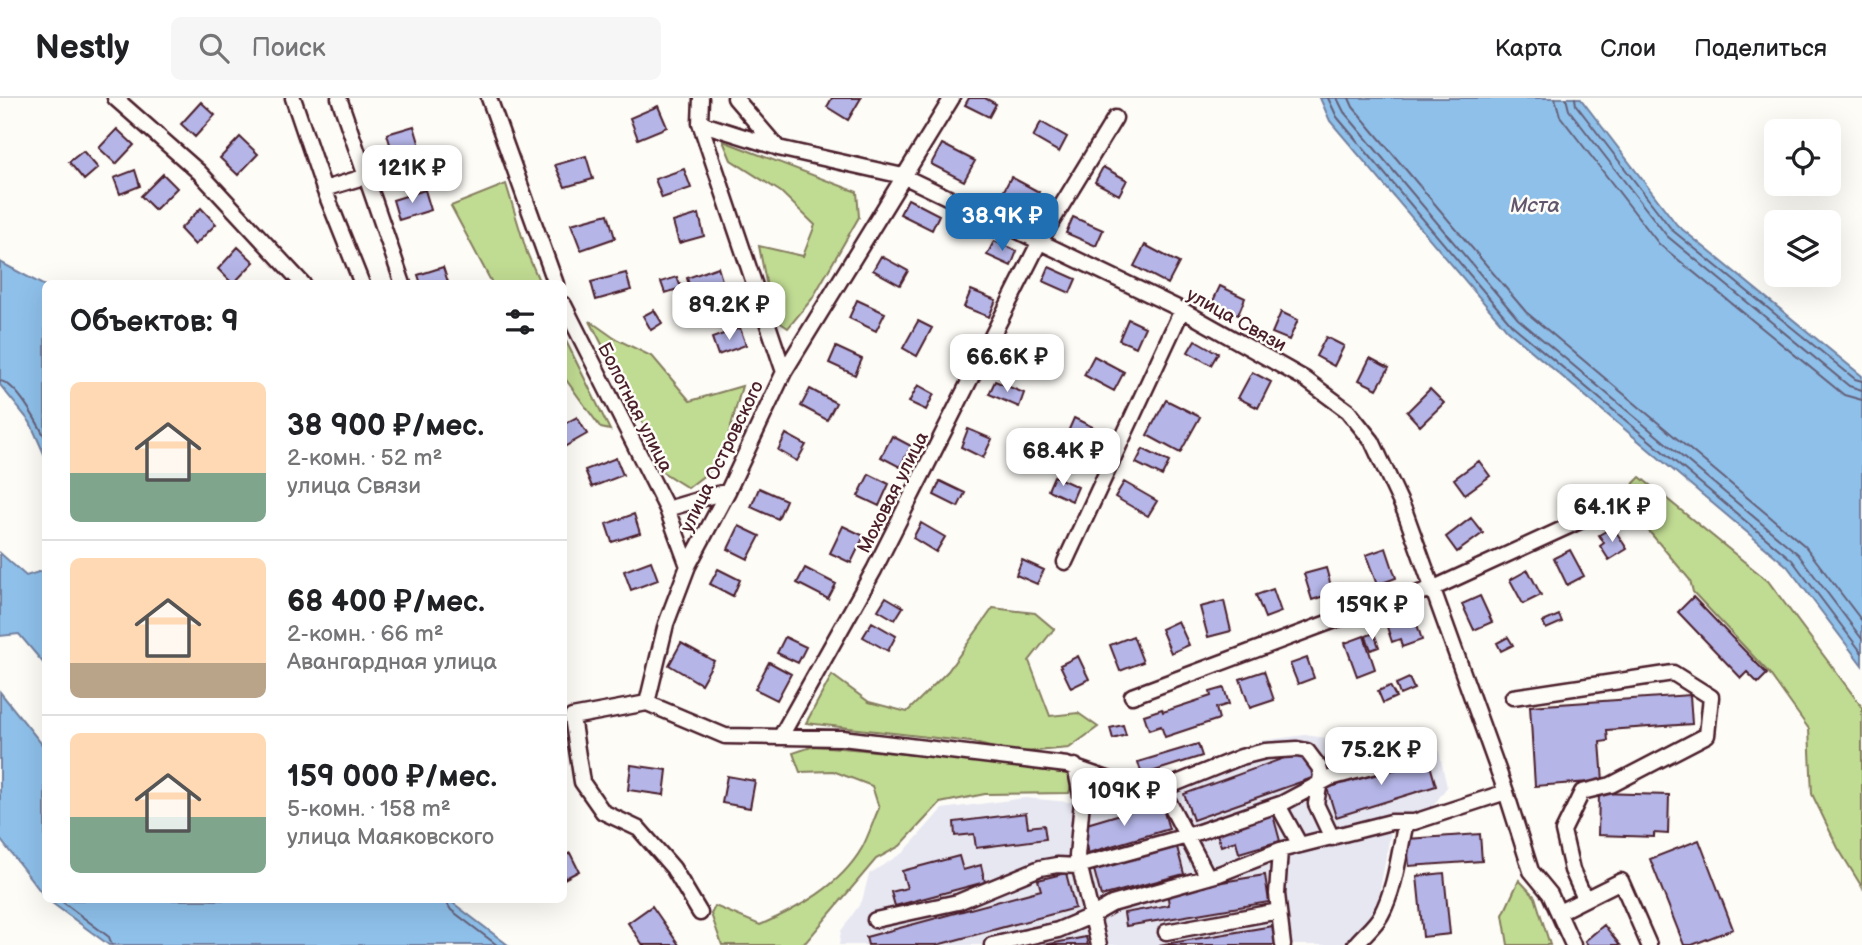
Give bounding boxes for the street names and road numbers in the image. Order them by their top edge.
street label: улица Связи [1182,283,1290,357]
street label: Болотная улица [592,339,677,476]
street label: улица Островского [676,377,769,536]
street label: Моховая улица [853,428,934,557]

